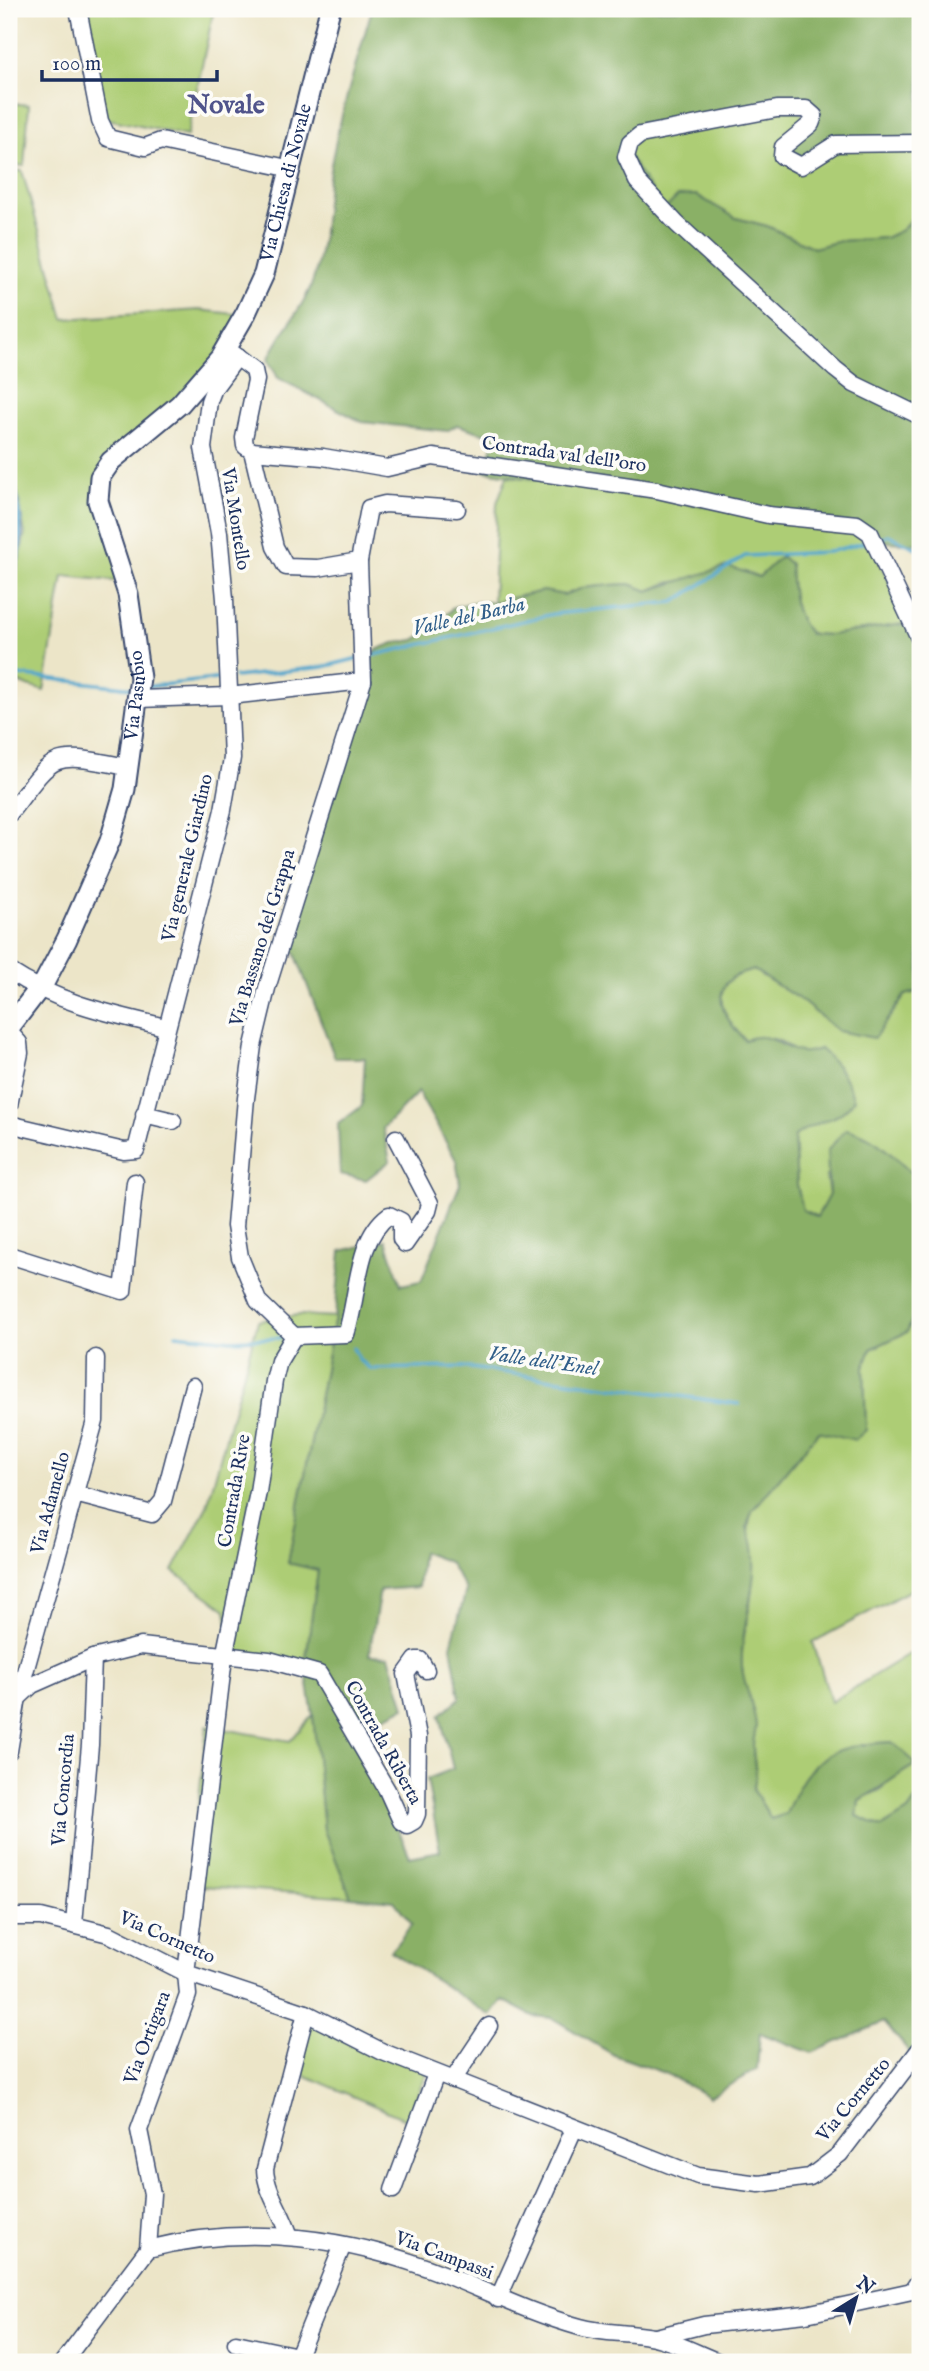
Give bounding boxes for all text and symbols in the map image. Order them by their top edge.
scale bar [42,38,217,82]
text: 100 m [52,51,101,78]
district label: Novale [186,89,265,122]
street label: Via Chiesa di Novale [255,101,318,266]
street label: Contrada val dell'oro [480,432,648,478]
street label: Via Montello [215,465,255,572]
water label: Valle del Barba [410,591,528,643]
street label: Via Pasubio [120,649,152,743]
street label: Via generale Giardino [157,772,219,945]
street label: Via Bassano del Grappa [224,846,302,1030]
water label: Valle dell'Enel [487,1341,601,1383]
street label: Contrada Rive [213,1432,257,1549]
street label: Via Adamello [26,1449,76,1558]
street label: Contrada Riberta [339,1677,427,1810]
street label: Via Concordia [47,1732,81,1848]
street label: Via Cornetto [114,1906,219,1970]
street label: Via Ortigara [119,1987,177,2089]
street label: Via Cornetto [811,2053,896,2148]
street label: Via Campassi [391,2226,497,2286]
north arrow [820,2262,890,2332]
text: N [850,2271,879,2301]

